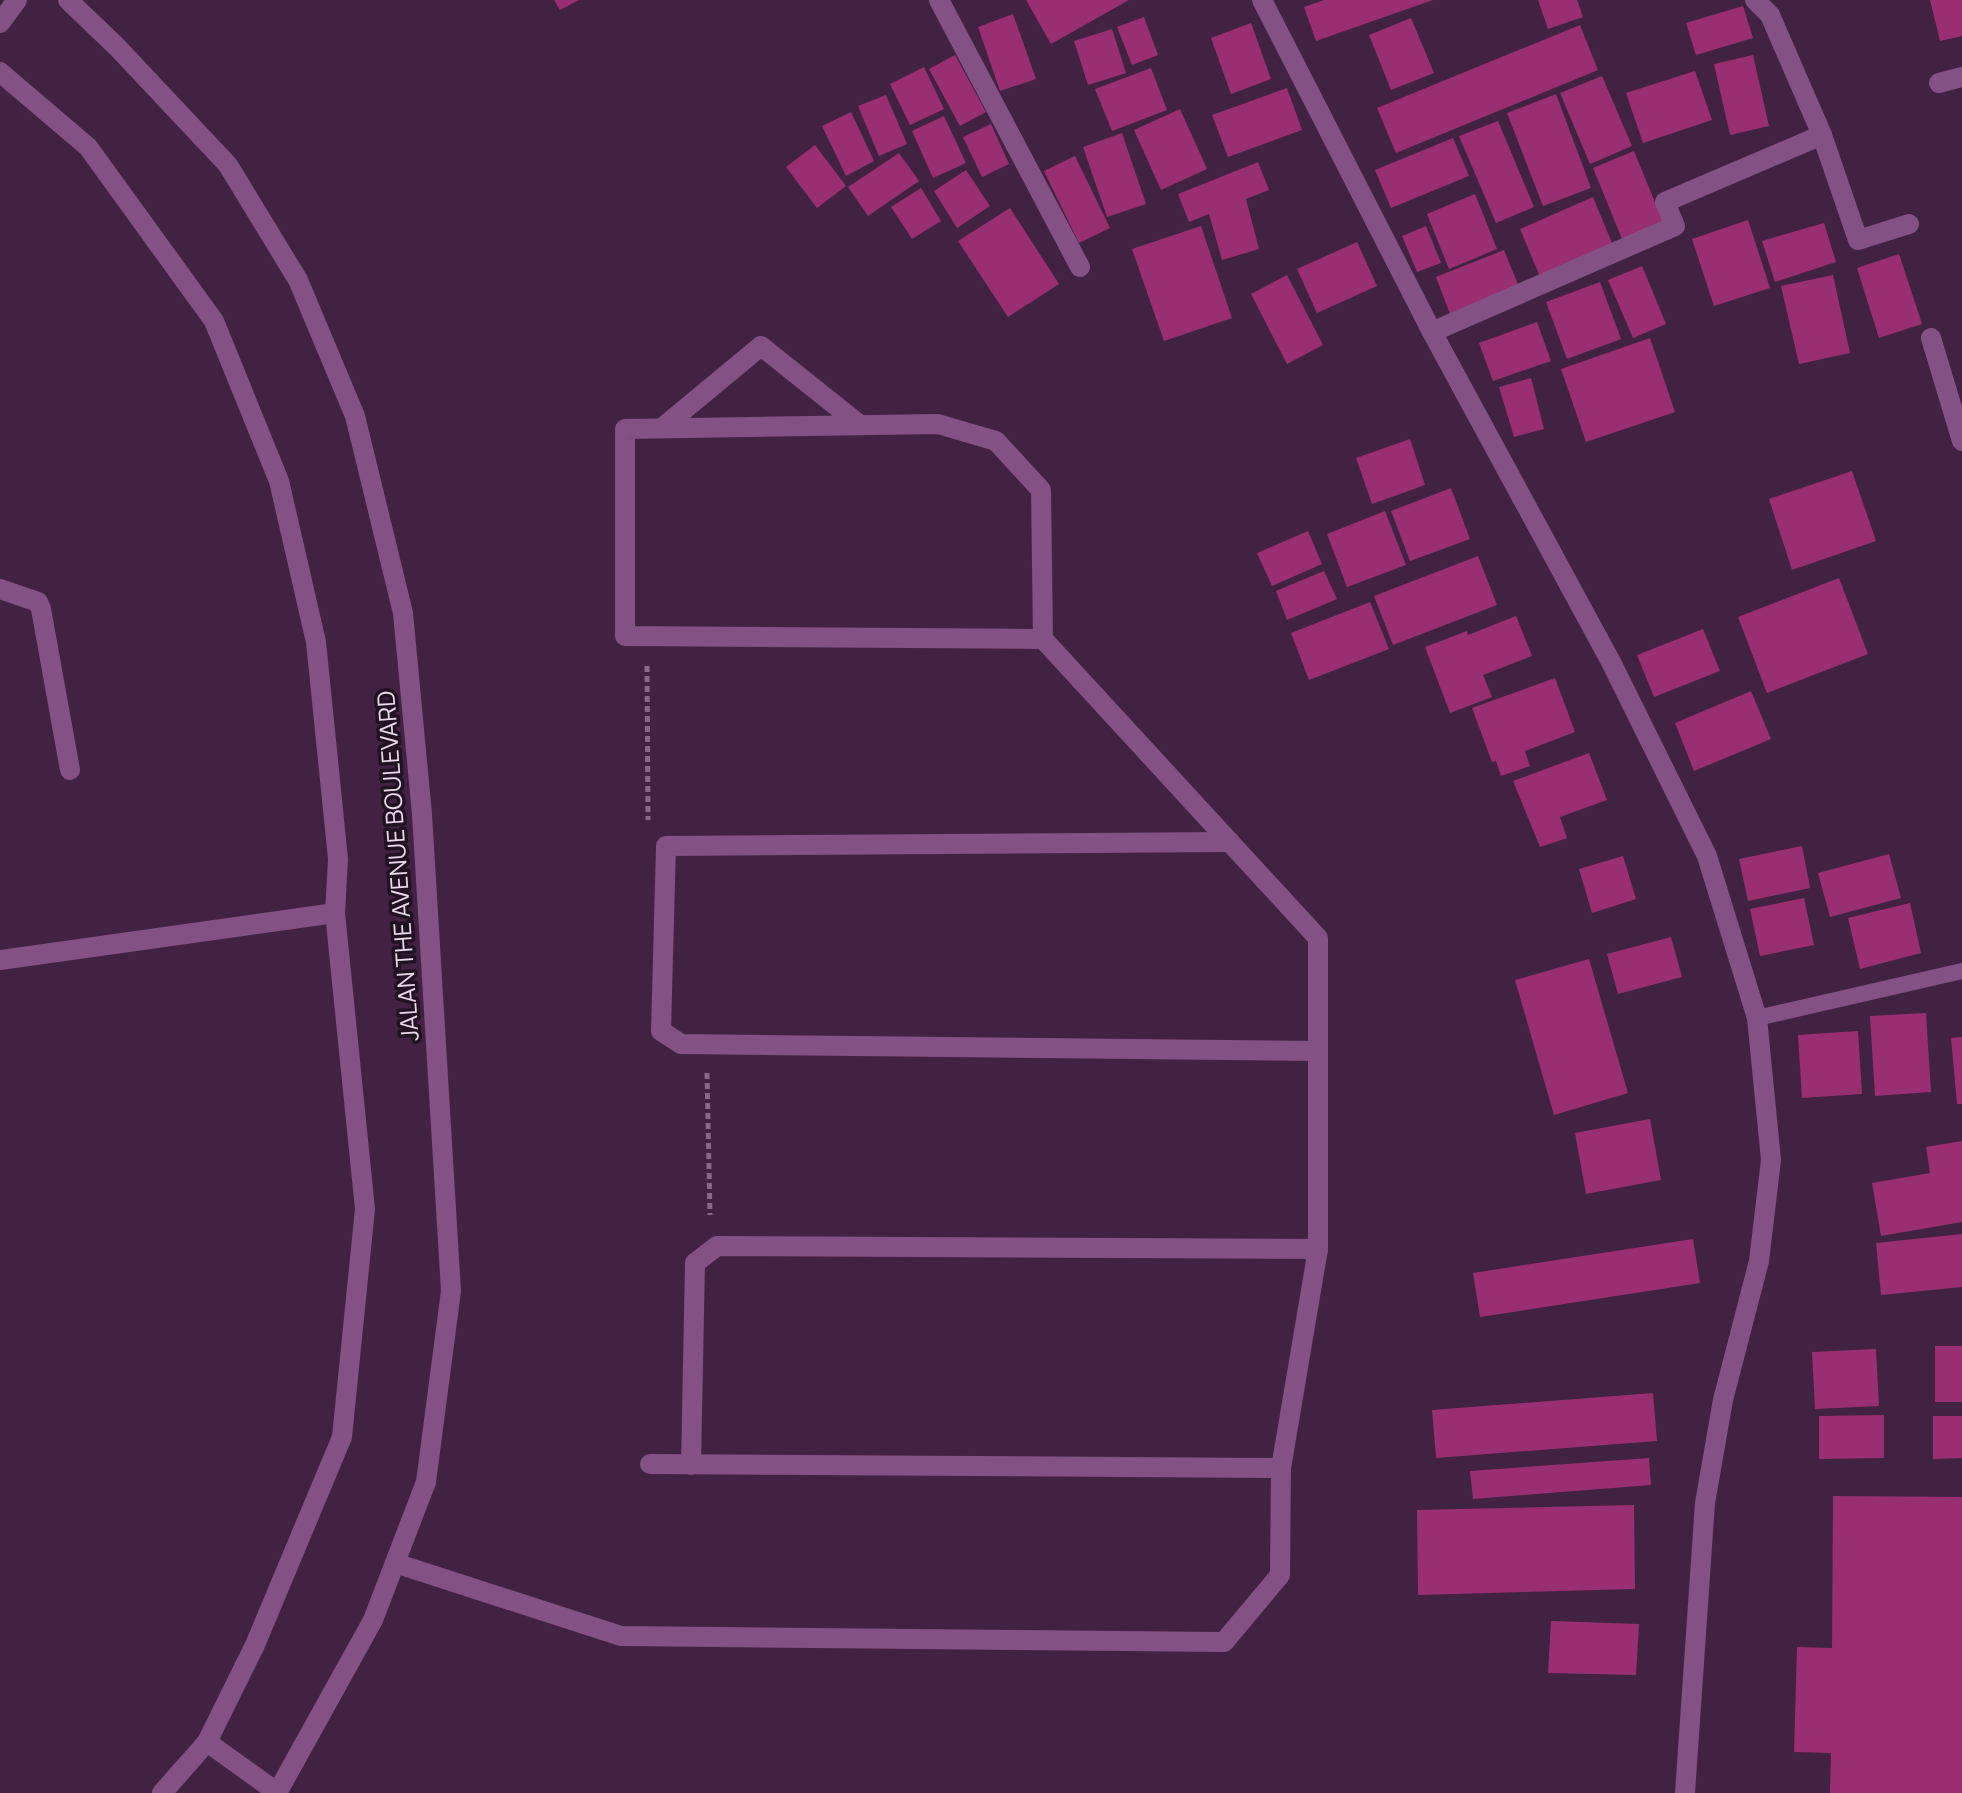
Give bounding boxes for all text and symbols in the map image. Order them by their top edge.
street label: JALAN THE AVENUE BOULEVARD [368,690,426,1042]

